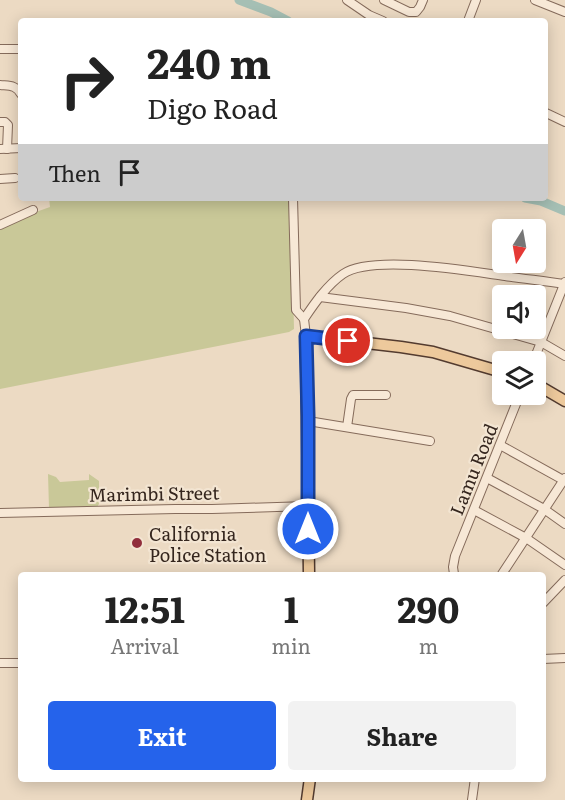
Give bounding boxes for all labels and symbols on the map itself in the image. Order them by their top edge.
north arrow [492,219,546,273]
pin [322,315,373,366]
street label: Lamu Road [442,419,504,519]
street label: Marimbi Street [88,478,220,508]
position arrow [276,497,340,561]
place label: California Police Station [149,520,266,568]
marker: California Police Station [130,536,144,550]

